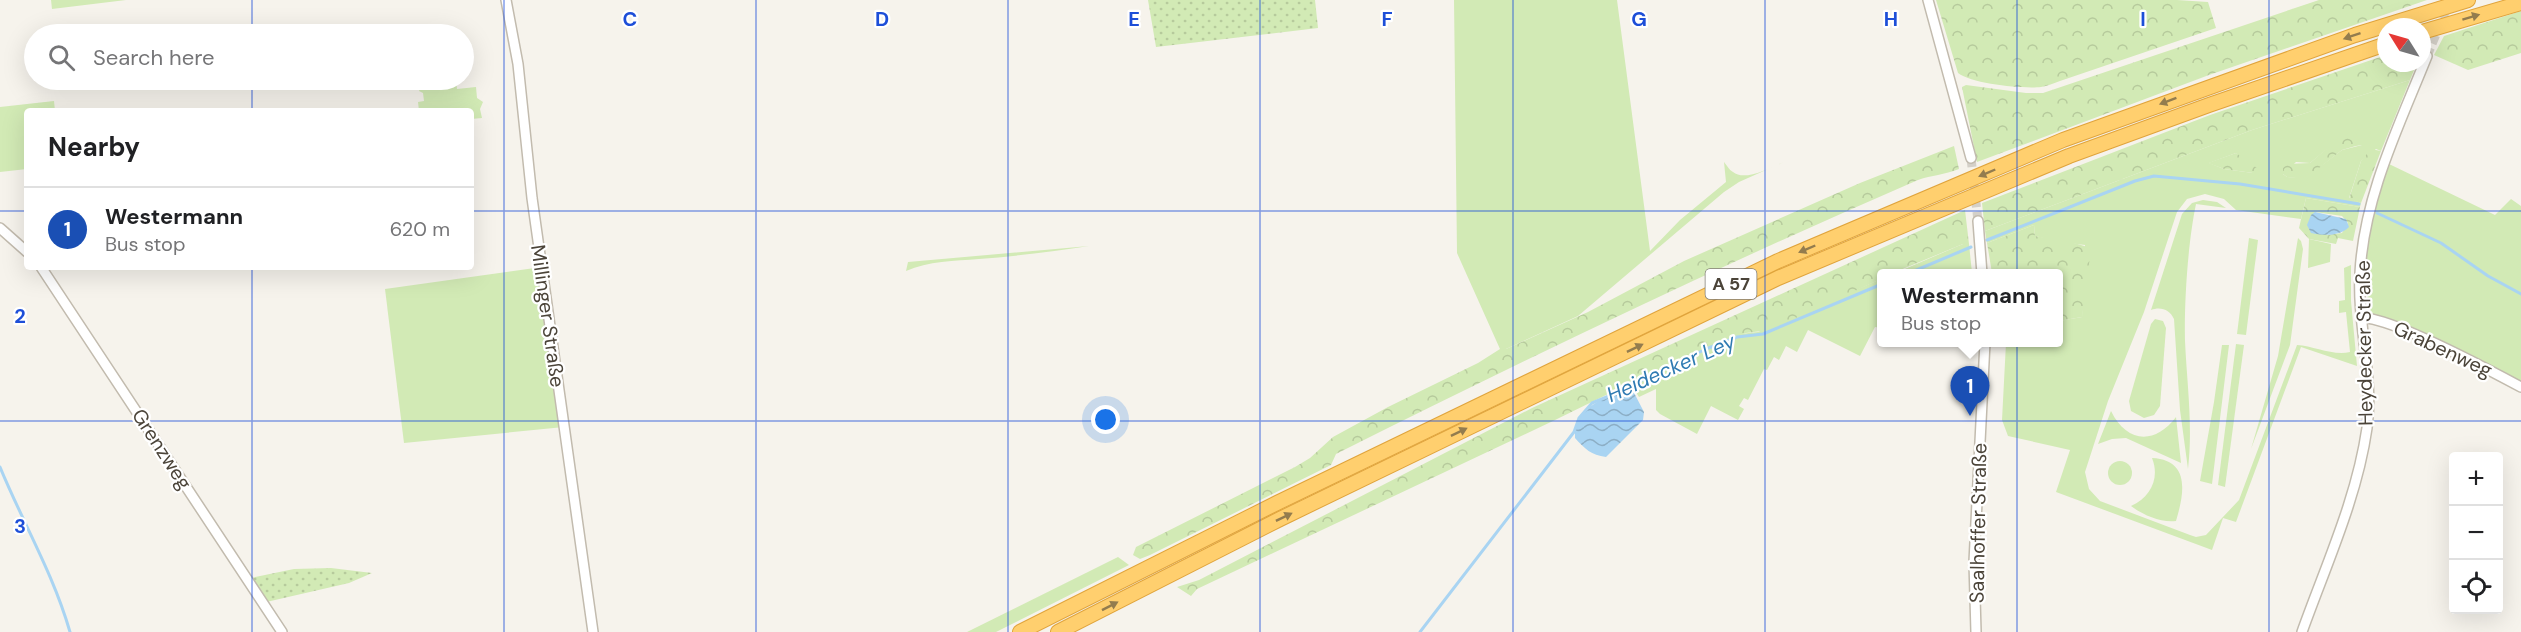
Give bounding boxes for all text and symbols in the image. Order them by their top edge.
text: C [623,6,637,32]
text: D [875,6,889,32]
text: E [1128,6,1140,32]
text: F [1381,6,1393,32]
text: G [1631,6,1647,32]
text: H [1884,6,1898,32]
text: I [2140,6,2146,32]
one-way arrow [2463,12,2481,21]
north arrow [2377,18,2431,72]
search box [24,24,474,90]
one-way arrow [2343,32,2361,42]
icon: search [45,41,78,74]
text: Search here [93,43,214,72]
one-way arrow [2159,96,2177,106]
text: Nearby [48,130,140,164]
one-way arrow [1978,169,1996,178]
text: Westermann [105,202,243,231]
text: 1 [64,216,71,242]
text: 620 m [390,216,450,242]
text: Bus stop [105,231,185,257]
street label: Millinger Straße [525,243,571,389]
one-way arrow [1798,244,1816,254]
street label: Heydecker Straße [2350,260,2378,426]
road number: A 57 [1706,269,1756,299]
popup [1877,269,2063,347]
text: Westermann [1901,281,2039,310]
text: 2 [14,303,26,329]
text: Bus stop [1901,310,1981,336]
street label: Grabenweg [2389,315,2497,383]
water label: Heidecker Ley [1602,327,1741,409]
one-way arrow [1626,343,1643,352]
pin: 1 [1950,366,1990,416]
street label: Grenzweg [126,404,198,494]
your location [1091,405,1120,434]
one-way arrow [1451,428,1468,437]
street label: Saalhoffer Straße [1964,443,1992,603]
map controls [2449,452,2503,614]
button: + [2449,452,2503,506]
button: − [2449,506,2503,560]
text: 3 [14,513,26,539]
one-way arrow [1275,513,1292,522]
button: locate [2449,560,2503,614]
one-way arrow [1101,601,1118,610]

